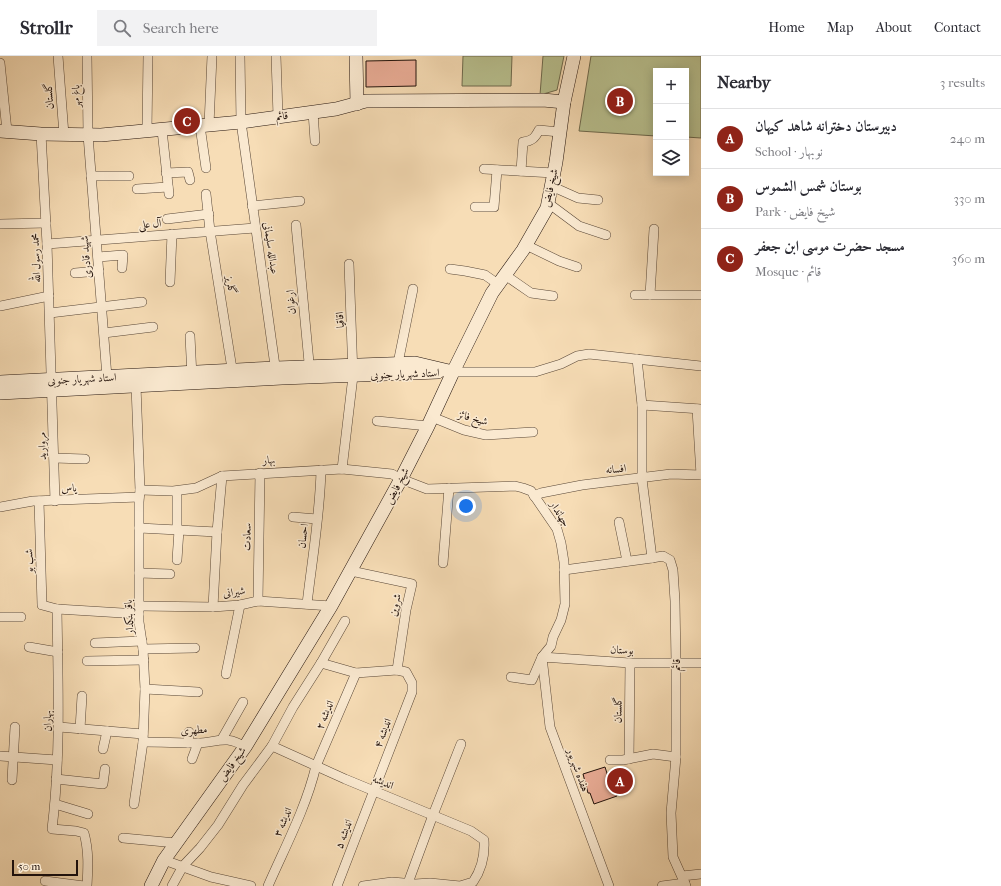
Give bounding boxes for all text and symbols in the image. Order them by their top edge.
search box [97,10,377,46]
text: Strollr [20,17,73,39]
icon: search [111,17,133,39]
text: Search here [143,19,219,37]
text: Home [768,19,805,36]
text: Map [827,19,854,36]
text: About [876,19,912,36]
text: Contact [934,19,981,36]
map controls [653,68,689,176]
button: + [653,68,689,104]
text: Nearby [717,72,771,92]
text: 3 results [940,75,985,90]
street label: گلستان [41,82,56,110]
street label: باغ مهر [69,85,86,108]
pin: B [607,86,633,116]
button: − [653,104,689,140]
pin: C [174,106,200,136]
street label: قائم [275,109,289,126]
text: دبیرستان دخترانه شاهد کیهان [755,117,897,135]
text: A [726,131,734,146]
text: 240 m [950,131,985,146]
button: layers [653,140,689,176]
text: School · نوبهار [755,144,823,159]
street label: شیخ فایض [539,167,565,209]
text: بوستان شمس الشموس [755,177,862,195]
text: B [726,191,734,206]
text: 330 m [954,191,985,206]
text: Park · شیخ فایض [755,204,835,219]
street label: آل علی [138,215,164,233]
street label: عبدالله سلیمانی [261,221,281,275]
street label: محمد رسول الله [26,233,43,283]
street label: شهید قادری [78,235,95,279]
text: مسجد حضرت موسی ابن جعفر [755,237,905,255]
text: C [726,251,734,266]
text: 360 m [952,251,985,266]
text: Mosque · قائم [755,264,821,279]
street label: گلریز [222,274,240,295]
street label: ارغوان [283,289,299,315]
street label: اقاقیا [333,311,347,329]
street label: استاد شهریار جنوبی [370,366,440,383]
street label: استاد شهریار جنوبی [47,371,117,388]
street label: شیخ فائز [455,408,489,432]
street label: مروارید [35,431,50,460]
street label: بهار [261,453,276,468]
street label: افسانه [605,461,627,477]
street label: شیخ فایض [382,466,415,508]
street label: یاس [61,481,78,495]
your location [456,496,476,516]
street label: جهاندار [547,498,573,529]
street label: سعادت [240,523,254,551]
street label: احسان [295,523,311,549]
street label: شب بو [22,549,37,574]
street label: شیرانی [222,584,246,600]
street label: شروین [386,592,405,618]
street label: باقر بنکدار [122,599,137,636]
street label: بوستان [610,643,634,657]
street label: قائم [670,659,686,671]
street label: گلستان [610,697,625,723]
street label: اندیشه ۲ [313,698,337,732]
street label: بهاران [41,710,55,732]
street label: اندیشه ۴ [371,716,395,750]
street label: مطهری [180,723,208,738]
street label: شیخ فایض [215,744,252,786]
street label: هفده شهریور [563,746,592,794]
pin: A [607,766,633,796]
street label: اندیشه [371,772,395,792]
street label: اندیشه ۳ [271,805,295,839]
street label: اندیشه ۵ [332,818,356,850]
scale bar [12,858,78,877]
text: 50 m [18,860,40,873]

